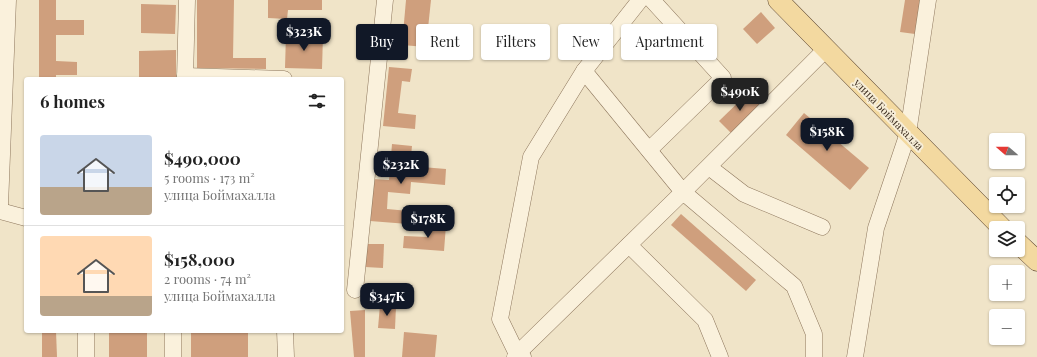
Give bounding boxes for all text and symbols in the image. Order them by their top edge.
pin: $323K [276,18,332,52]
text: $323K [286,22,322,39]
chip: Buy [356,24,408,60]
chip: Rent [416,24,473,60]
chip: Filters [481,24,550,60]
chip: New [558,24,613,60]
chip: Apartment [621,24,717,60]
street label: улица Боймахалла [850,74,927,153]
pin: $490K [712,78,768,112]
text: $490K [720,82,760,99]
text: 6 homes [40,90,105,112]
icon: filters [306,90,328,112]
pin: $158K [799,118,855,152]
text: $158K [810,122,844,139]
north arrow [989,133,1025,169]
map controls [989,133,1025,345]
text: $490,000 [164,147,241,169]
icon: home [72,151,120,199]
pin: $232K [373,151,429,185]
text: $232K [383,155,419,172]
text: 5 rooms · 173 m² [164,169,255,186]
button: locate [989,177,1025,213]
text: улица Боймахалла [164,186,275,203]
pin: $178K [400,205,456,239]
text: $178K [411,209,445,226]
button: layers [989,221,1025,257]
text: $158,000 [164,248,235,270]
icon: home [72,252,120,300]
button: + [989,265,1025,301]
text: 2 rooms · 74 m² [164,270,251,287]
pin: $347K [359,283,415,317]
text: улица Боймахалла [164,287,275,304]
text: $347K [369,287,405,304]
button: − [989,309,1025,345]

